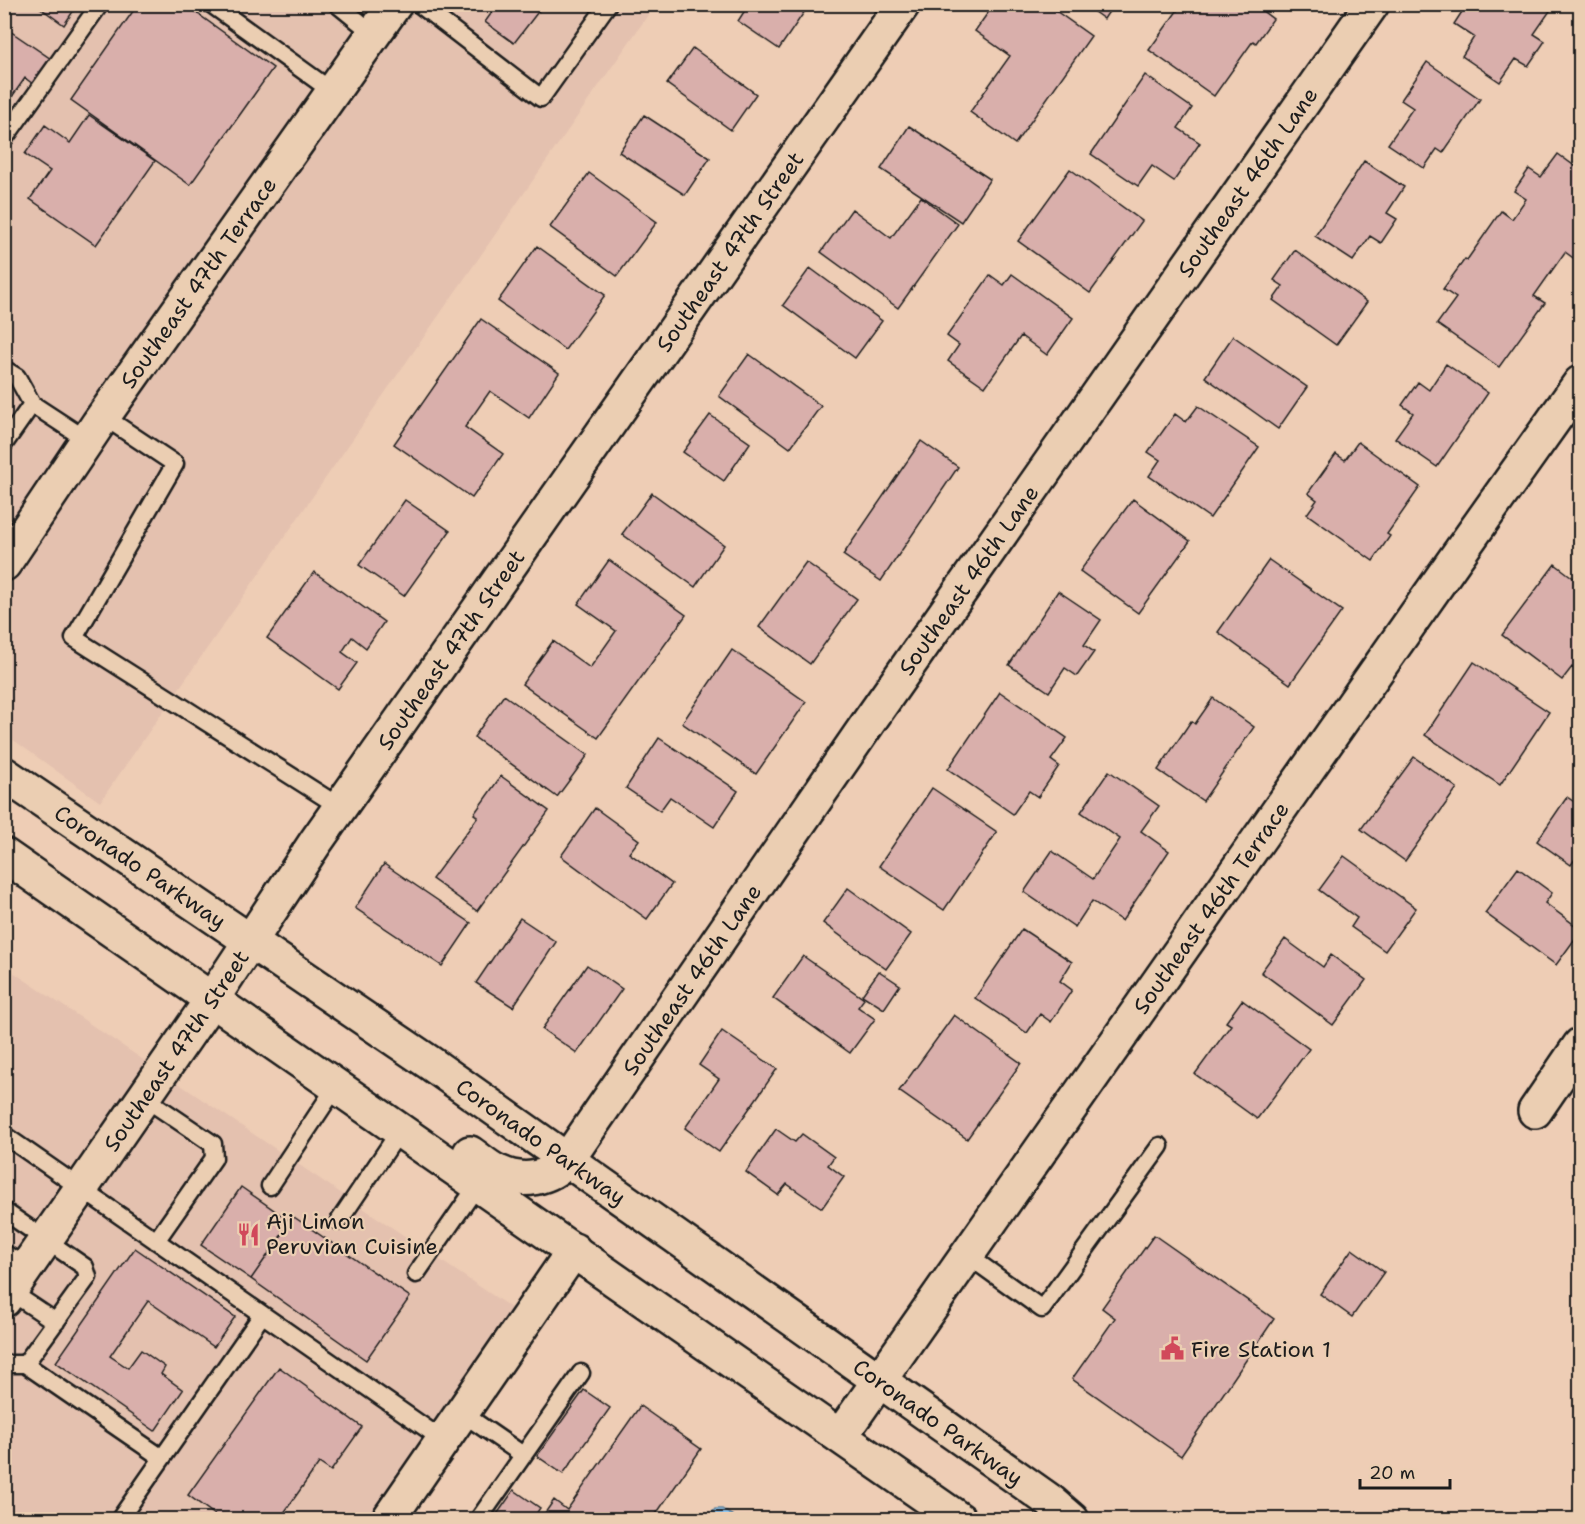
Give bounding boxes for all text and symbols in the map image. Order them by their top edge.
street label: Southeast 46th Lane [1171,81,1324,283]
street label: Southeast 47th Street [649,146,810,358]
street label: Southeast 47th Terrace [113,171,283,394]
street label: Southeast 46th Lane [892,479,1045,681]
street label: Southeast 47th Street [370,544,531,756]
street label: Southeast 46th Terrace [1126,796,1295,1020]
street label: Coronado Parkway [49,798,232,935]
street label: Southeast 46th Lane [616,878,768,1081]
street label: Southeast 47th Street [97,944,255,1157]
street label: Coronado Parkway [450,1072,632,1212]
place label: Aji Limon Peruvian Cuisine [266,1207,438,1261]
restaurant icon: Aji Limon Peruvian Cuisine [235,1221,261,1247]
place label: Fire Station 1 [1191,1335,1331,1364]
public building icon: Fire Station 1 [1160,1336,1186,1362]
street label: Coronado Parkway [847,1352,1029,1492]
scale bar [1360,1452,1450,1490]
text: 20 m [1369,1461,1415,1485]

